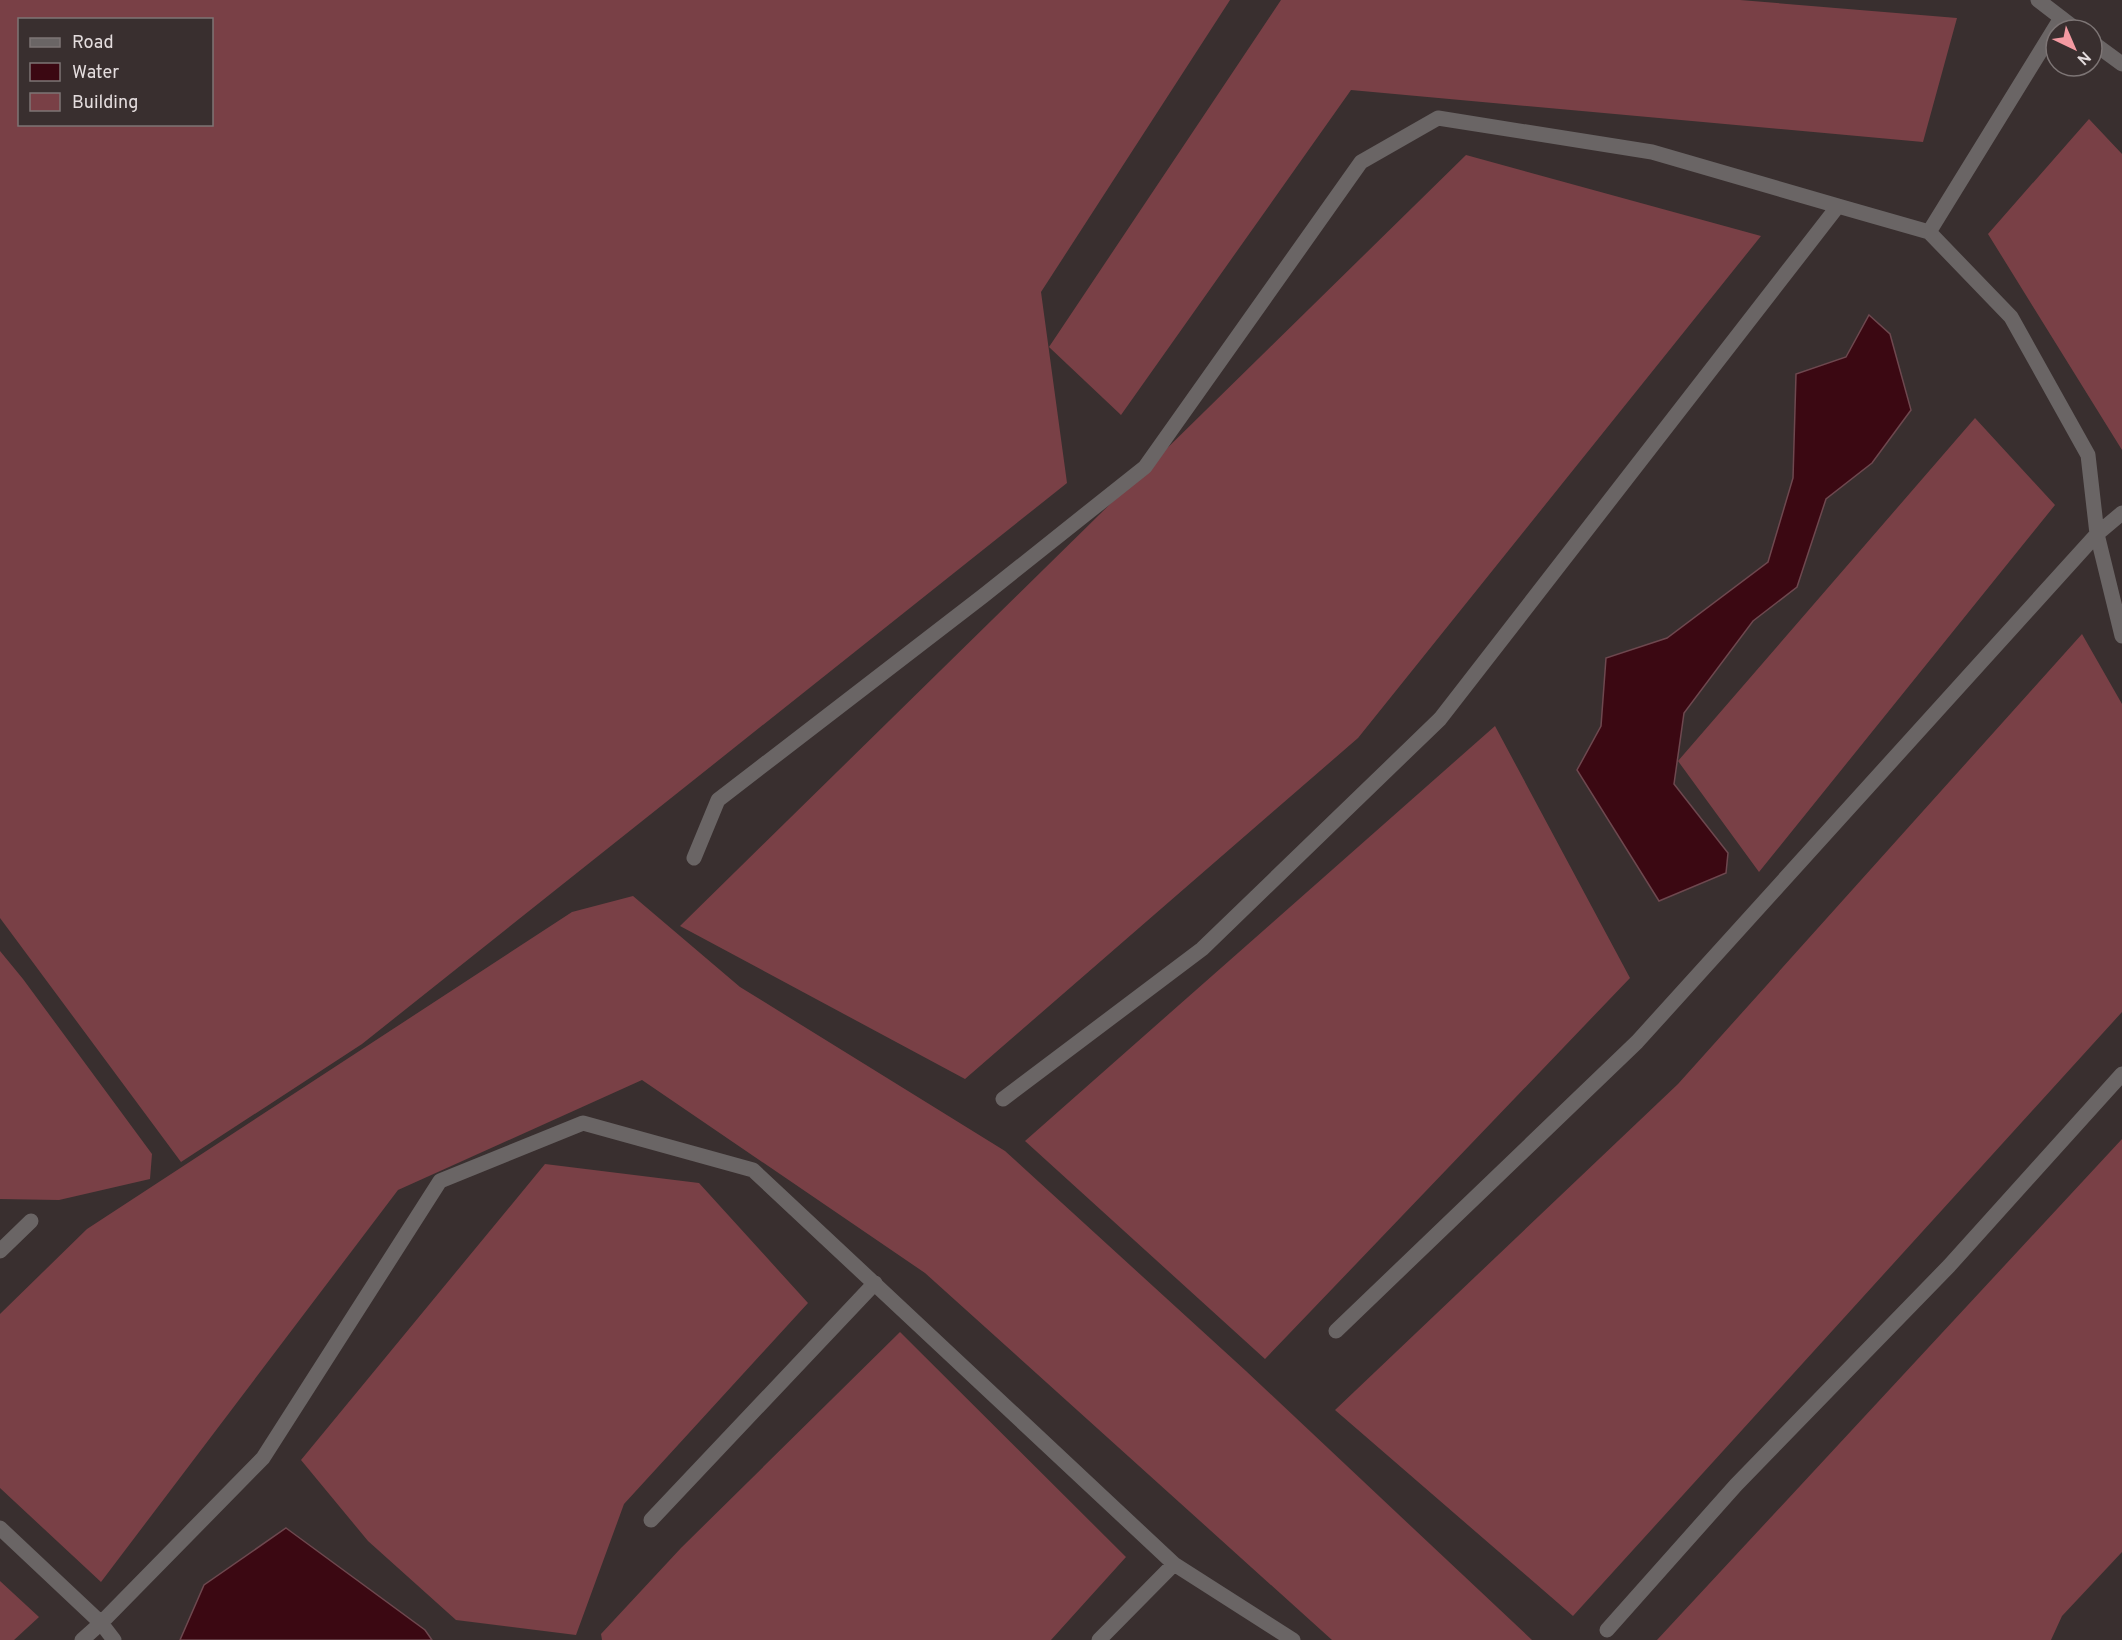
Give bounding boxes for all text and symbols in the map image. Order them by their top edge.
legend [18,18,213,126]
north arrow [2044,18,2104,78]
text: Road [72,32,114,55]
text: N [2072,46,2094,69]
text: Water [72,62,119,85]
text: Building [72,92,138,115]

